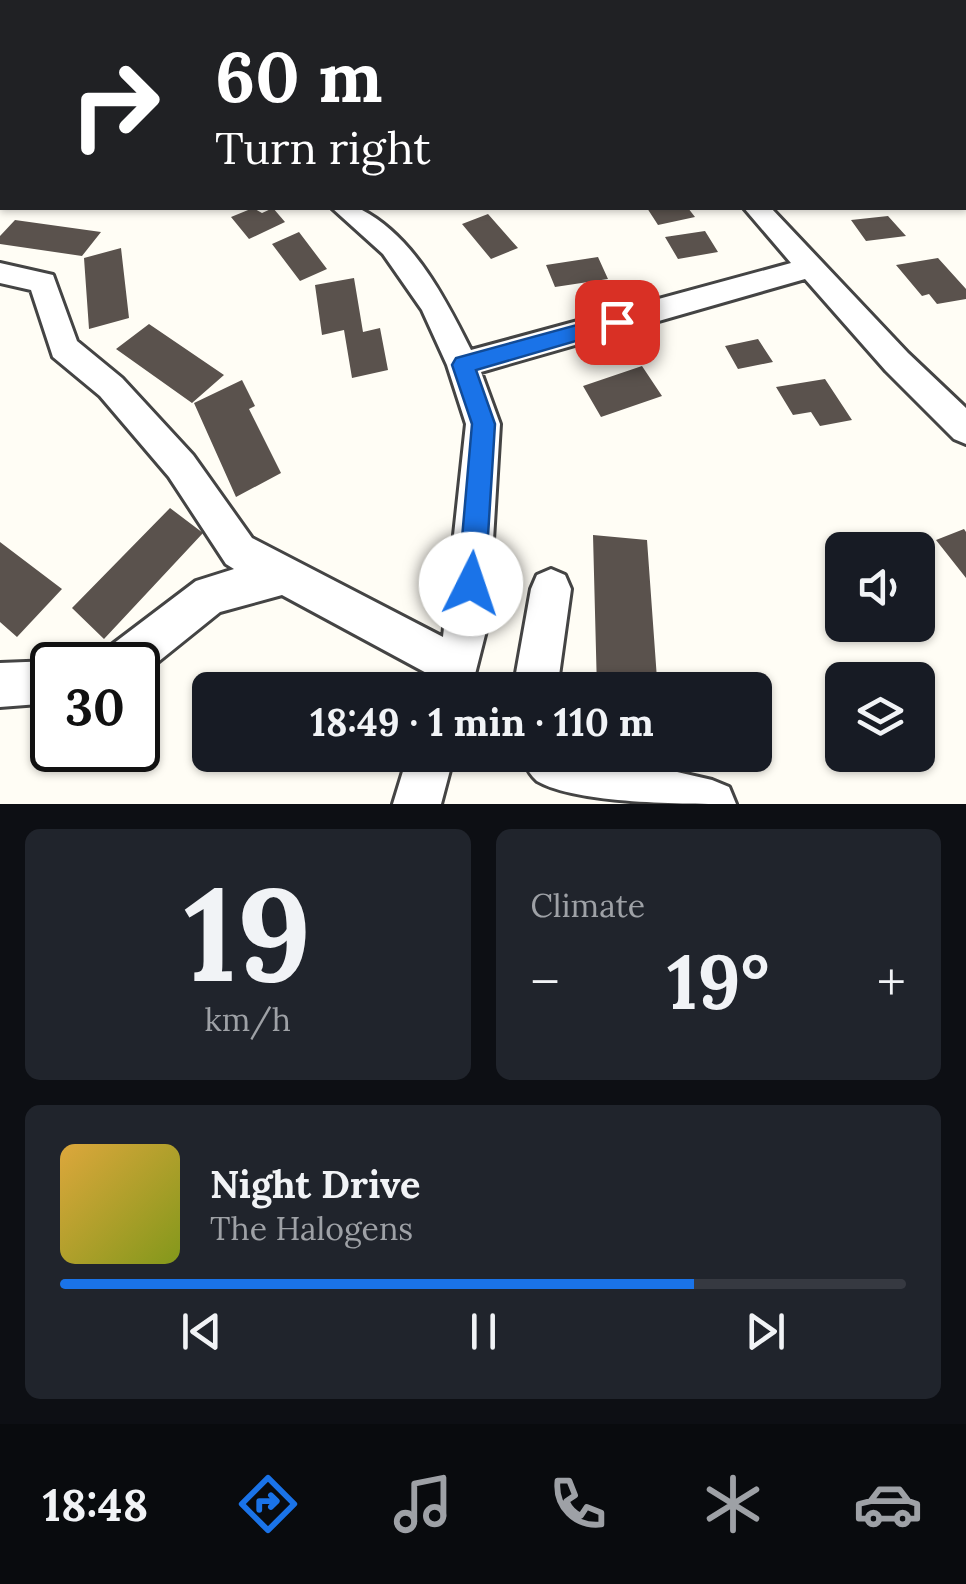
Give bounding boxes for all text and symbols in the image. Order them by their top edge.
text: 60 m [215,32,383,121]
icon: right [50,40,180,170]
text: Turn right [215,119,431,176]
pin [575,280,660,365]
icon: arrive [590,295,645,350]
position arrow [419,532,523,636]
map controls [825,532,935,772]
button: sound [825,532,935,642]
speed limit sign: 30 [30,642,160,772]
button: layers [825,662,935,772]
text: 18:49 · 1 min · 110 m [310,698,654,746]
text: 19 [184,850,312,1017]
text: Climate [531,885,645,926]
text: 19° [667,934,769,1030]
text: − [531,947,560,1017]
text: + [877,947,906,1017]
text: km/h [205,999,291,1040]
text: Night Drive [210,1160,421,1208]
text: The Halogens [210,1208,413,1249]
icon: previous [174,1304,229,1359]
icon: pause [456,1304,511,1359]
icon: next [738,1304,793,1359]
icon: directions [233,1469,303,1539]
icon: music [388,1469,458,1539]
icon: phone [543,1469,613,1539]
icon: climate [698,1469,768,1539]
icon: car [853,1469,923,1539]
text: 18:48 [43,1476,148,1533]

